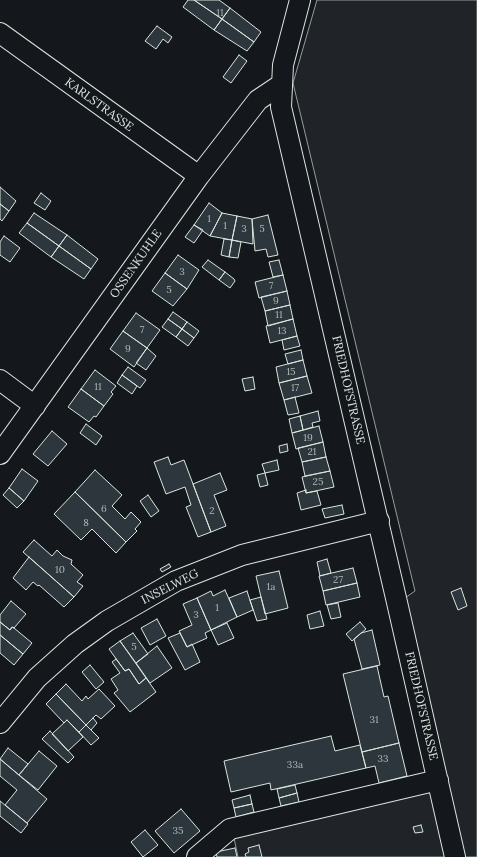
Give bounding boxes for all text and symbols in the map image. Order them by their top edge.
house number: 11 [216,7,224,19]
street label: KARLSTRASSE [62,75,136,135]
house number: 1 [207,213,211,225]
house number: 1 [223,220,227,232]
house number: 3 [241,223,247,235]
house number: 5 [259,223,265,235]
street label: OSSENKUHLE [107,227,165,301]
house number: 3 [179,266,185,278]
house number: 7 [269,280,273,292]
house number: 5 [166,284,172,296]
house number: 9 [273,295,279,307]
house number: 11 [275,309,283,321]
house number: 7 [140,324,144,336]
house number: 13 [277,325,287,337]
street label: FRIEDHOFSTRASSE [329,334,367,446]
house number: 9 [125,343,131,355]
house number: 15 [286,366,296,378]
house number: 11 [94,381,102,393]
house number: 17 [291,382,299,394]
house number: 19 [303,432,313,444]
house number: 21 [307,446,317,458]
house number: 25 [313,476,323,488]
house number: 6 [101,503,107,515]
house number: 2 [209,505,215,517]
house number: 8 [83,517,89,529]
house number: 10 [55,564,65,576]
street label: INSELWEG [139,566,201,608]
house number: 27 [333,574,343,586]
house number: 1a [267,581,275,593]
house number: 1 [215,602,219,614]
house number: 3 [193,609,199,621]
house number: 5 [131,641,137,653]
street label: FRIEDHOFSTRASSE [402,650,440,762]
house number: 31 [369,714,379,726]
house number: 33 [377,753,389,765]
house number: 33a [287,759,303,771]
house number: 35 [172,825,184,837]

